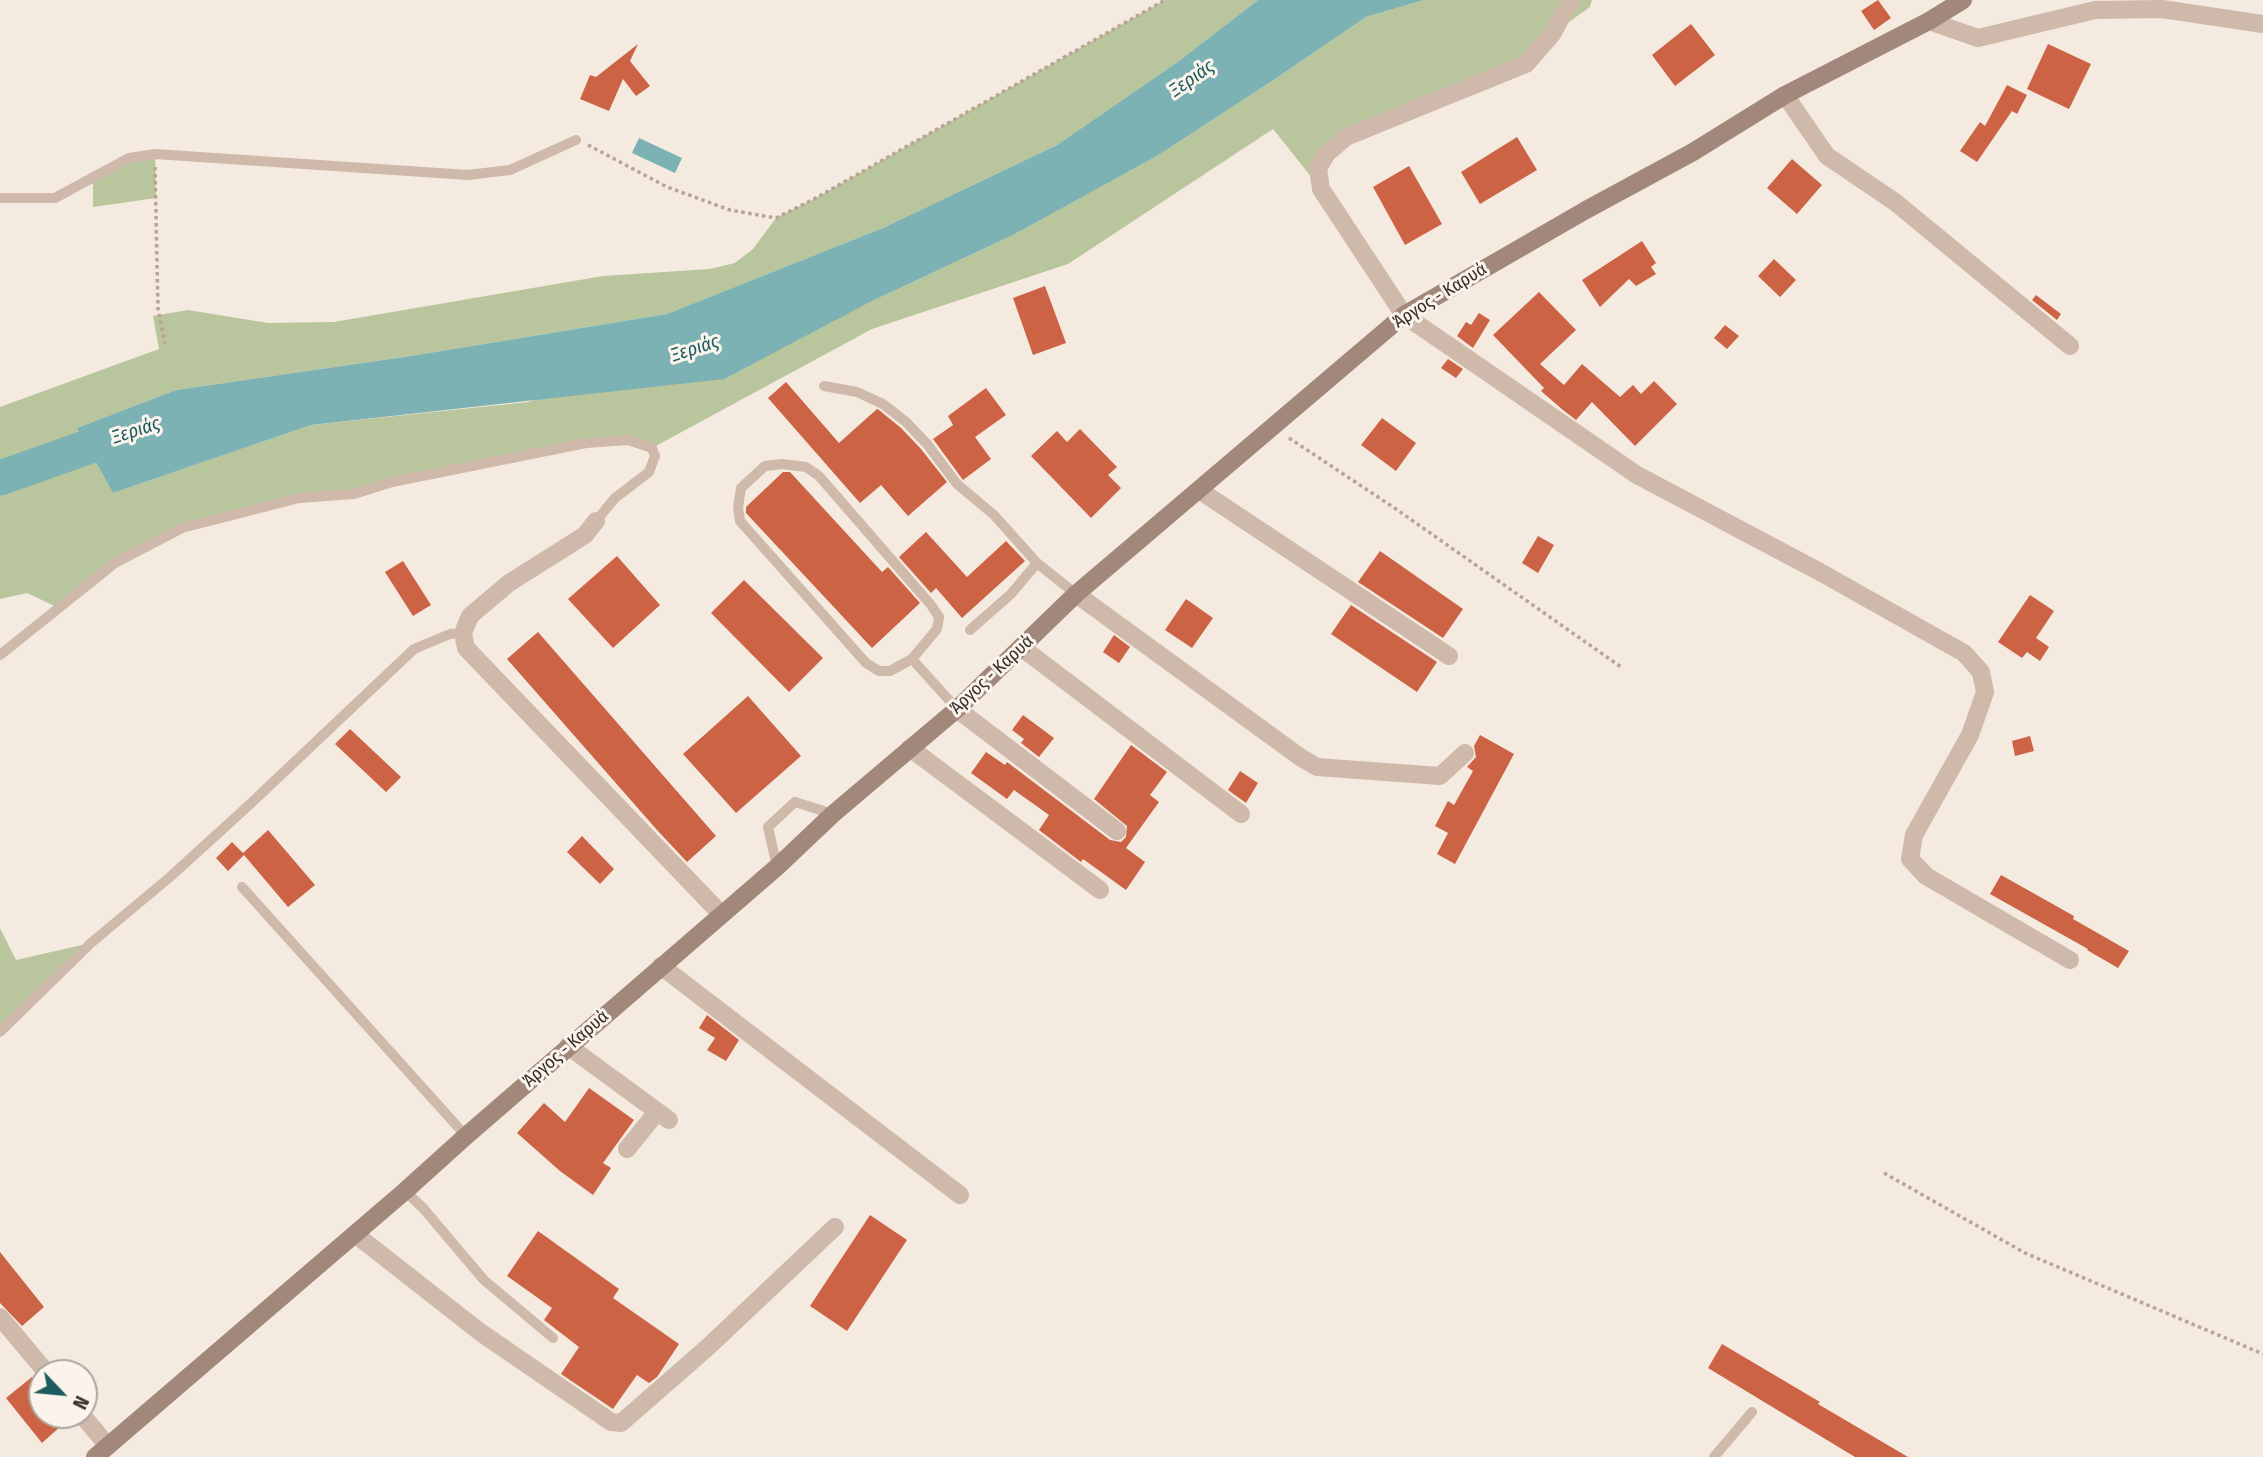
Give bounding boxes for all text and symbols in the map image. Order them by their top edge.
water label: Ξεριάς [1165,56,1219,102]
street label: Άργος - Καρυά [1389,259,1491,333]
water label: Ξεριάς [668,331,722,367]
water label: Ξεριάς [109,413,163,449]
street label: Άργος - Καρυά [946,631,1038,719]
street label: Άργος - Καρυά [519,1006,613,1092]
north arrow [28,1359,98,1429]
text: N [68,1392,93,1413]

